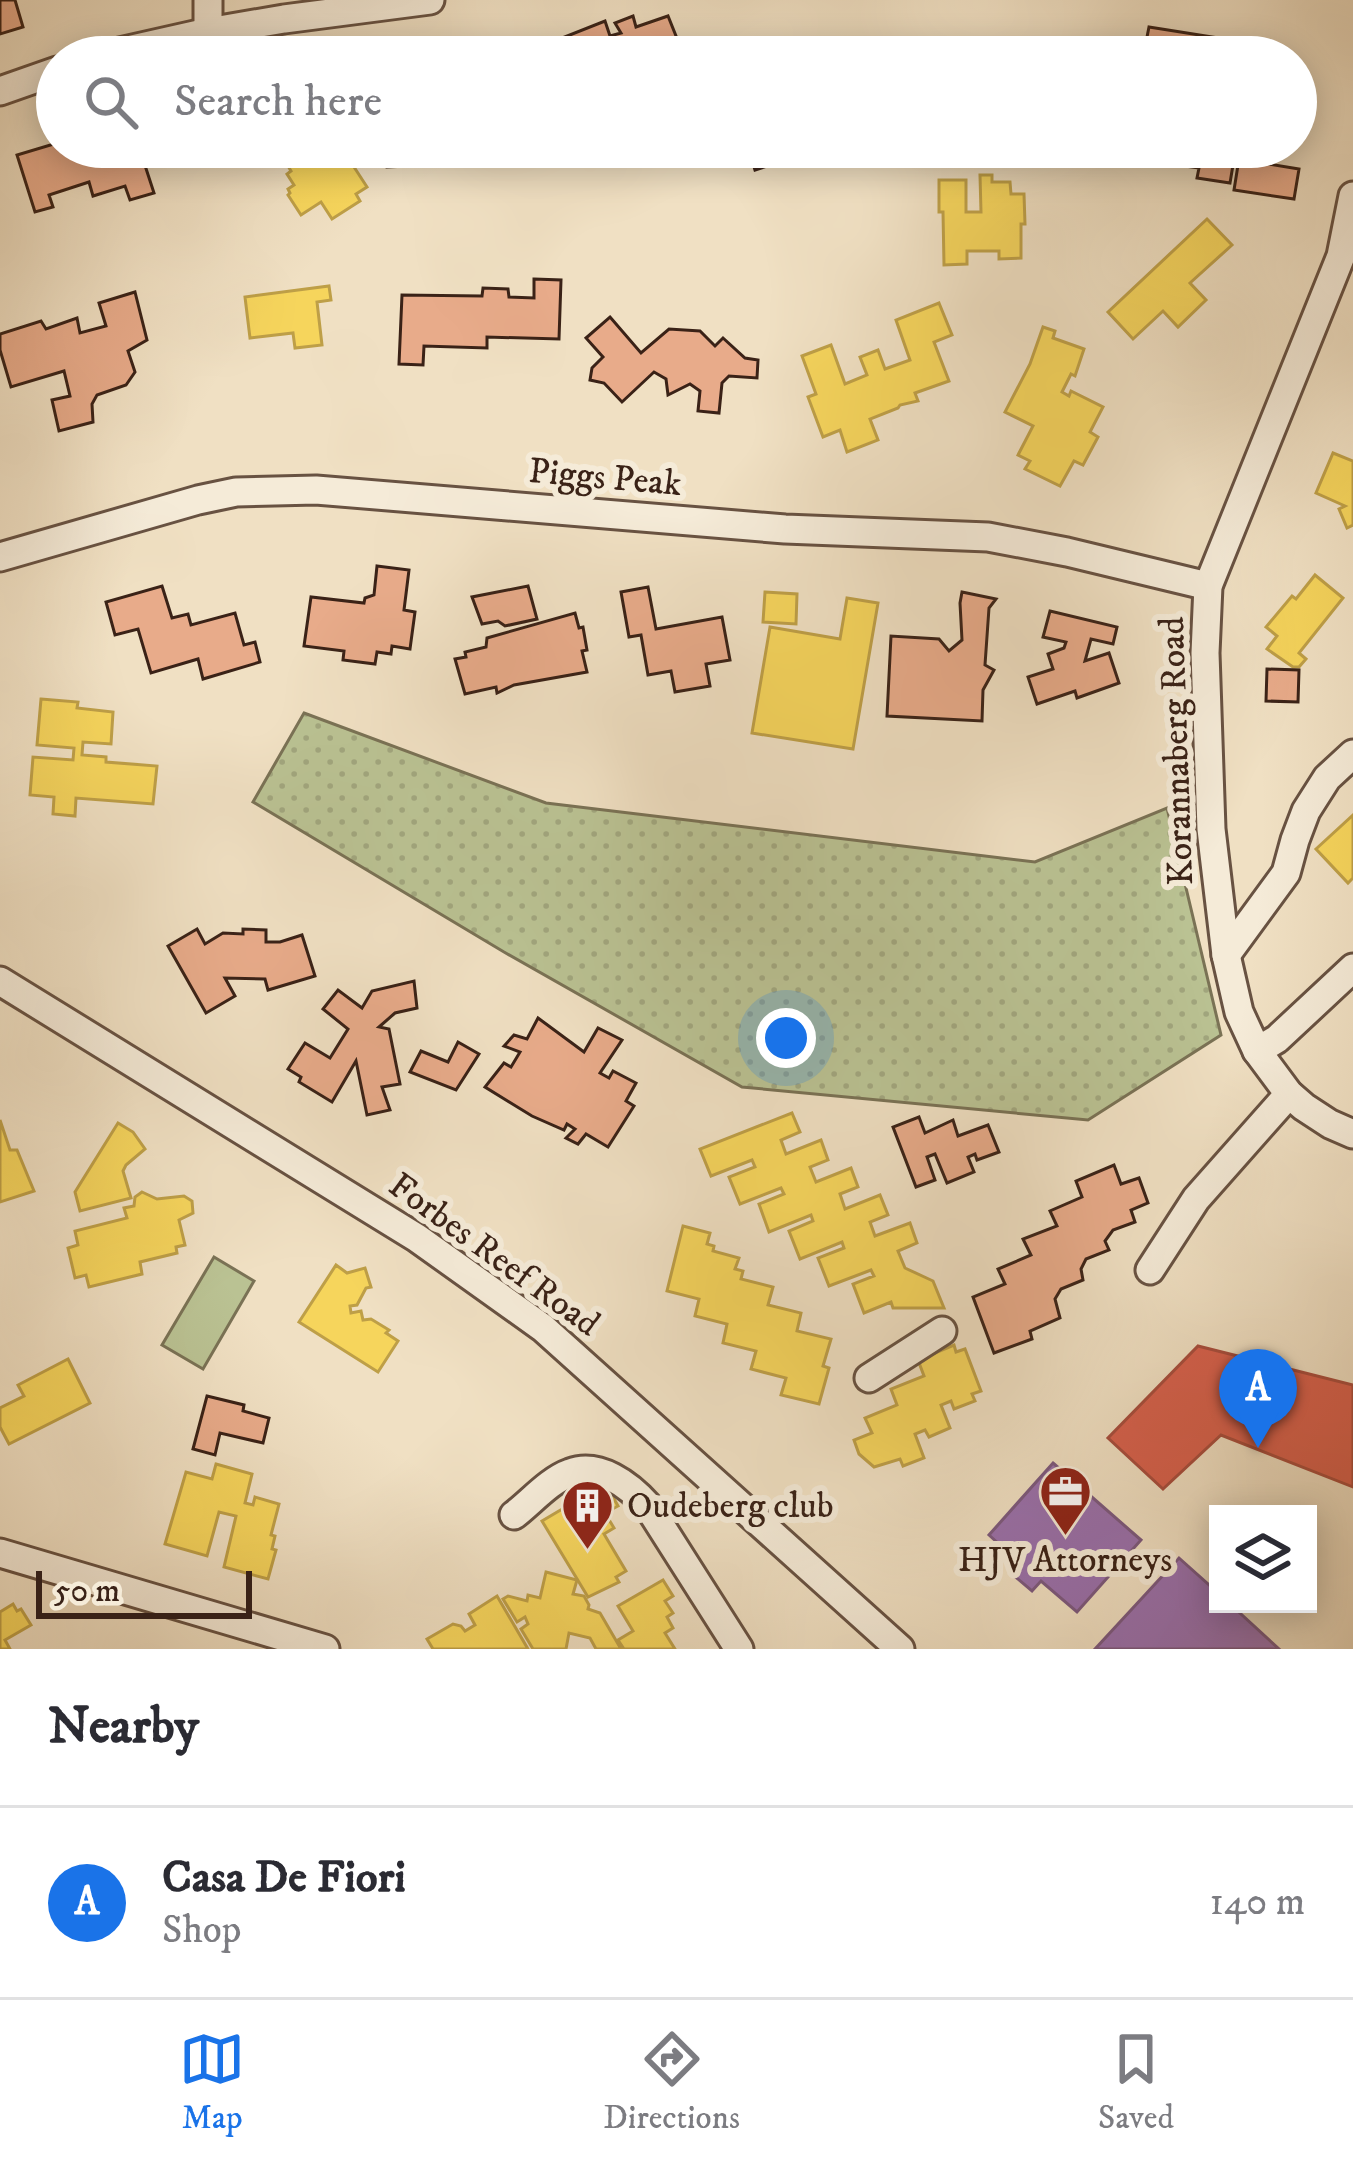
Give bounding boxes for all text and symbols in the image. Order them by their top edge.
search box [36,36,1317,168]
icon: search [78,69,144,135]
text: Search here [174,74,382,130]
street label: Piggs Peak [527,449,684,507]
street label: Korannaberg Road [1150,616,1204,886]
your location [756,1008,816,1068]
street label: Forbes Reef Road [379,1163,609,1347]
pin: A [1219,1349,1297,1448]
office icon: HJV Attorneys [1037,1464,1093,1538]
building icon: Oudeberg club [560,1478,616,1552]
place label: Oudeberg club [627,1484,834,1529]
map controls [1209,1505,1317,1613]
button: layers [1209,1505,1317,1613]
place label: HJV Attorneys [958,1538,1172,1583]
scale bar [36,1565,252,1618]
text: 50 m [54,1571,120,1612]
text: Nearby [48,1695,199,1759]
text: Casa De Fiori [162,1850,406,1906]
text: A [75,1878,99,1927]
text: 140 m [1210,1878,1305,1927]
text: Shop [162,1906,241,1955]
tab: Map [179,2026,245,2139]
tab: Directions [603,2026,740,2139]
tab: Saved [1098,2026,1174,2139]

